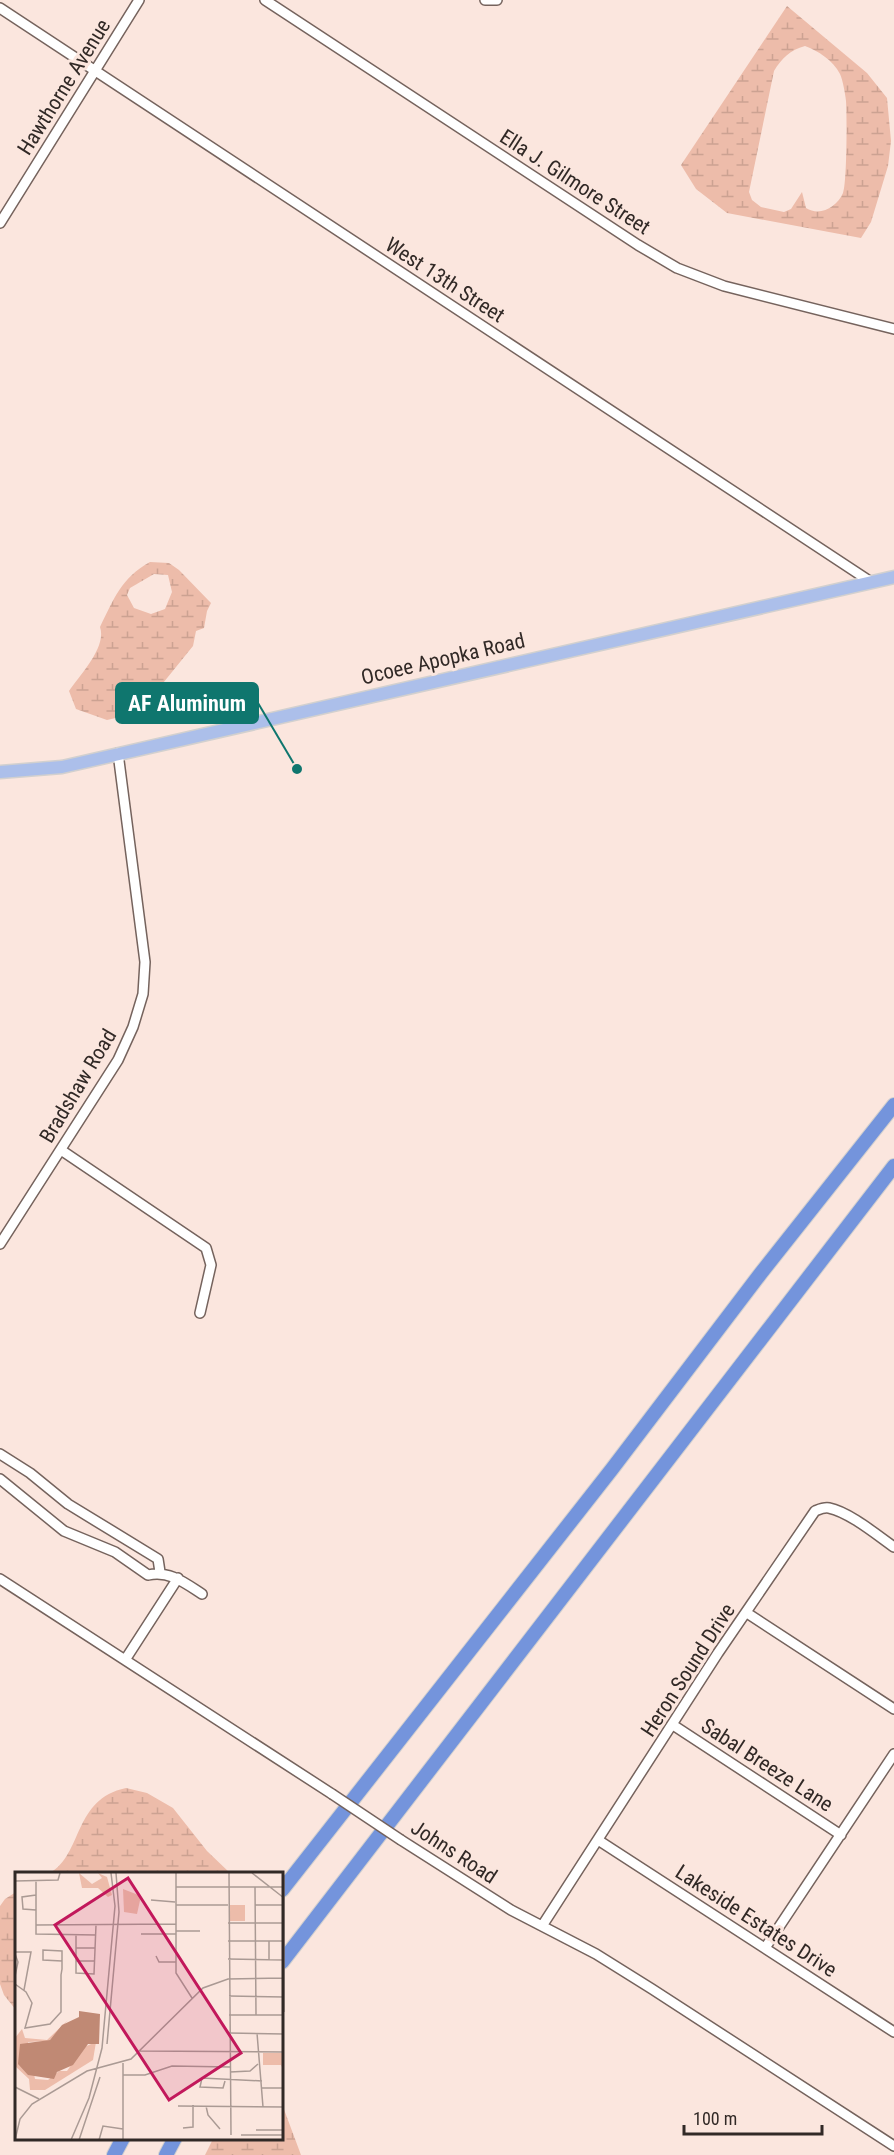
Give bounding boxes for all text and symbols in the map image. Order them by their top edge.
street label: Hawthorne Avenue [13,15,115,159]
street label: Ella J. Gilmore Street [496,125,654,239]
street label: West 13th Street [381,233,509,327]
street label: Ocoee Apopka Road [359,628,527,690]
callout: AF Aluminum [116,683,258,723]
text: AF Aluminum [128,691,246,716]
street label: Bradshaw Road [35,1025,121,1147]
street label: Heron Sound Drive [636,1599,740,1741]
street label: Sabal Breeze Lane [697,1714,837,1817]
street label: Johns Road [407,1815,501,1889]
street label: Lakeside Estates Drive [671,1860,841,1982]
inset map [15,1872,284,2140]
scale bar [684,2098,822,2136]
text: 100 m [693,2108,737,2129]

